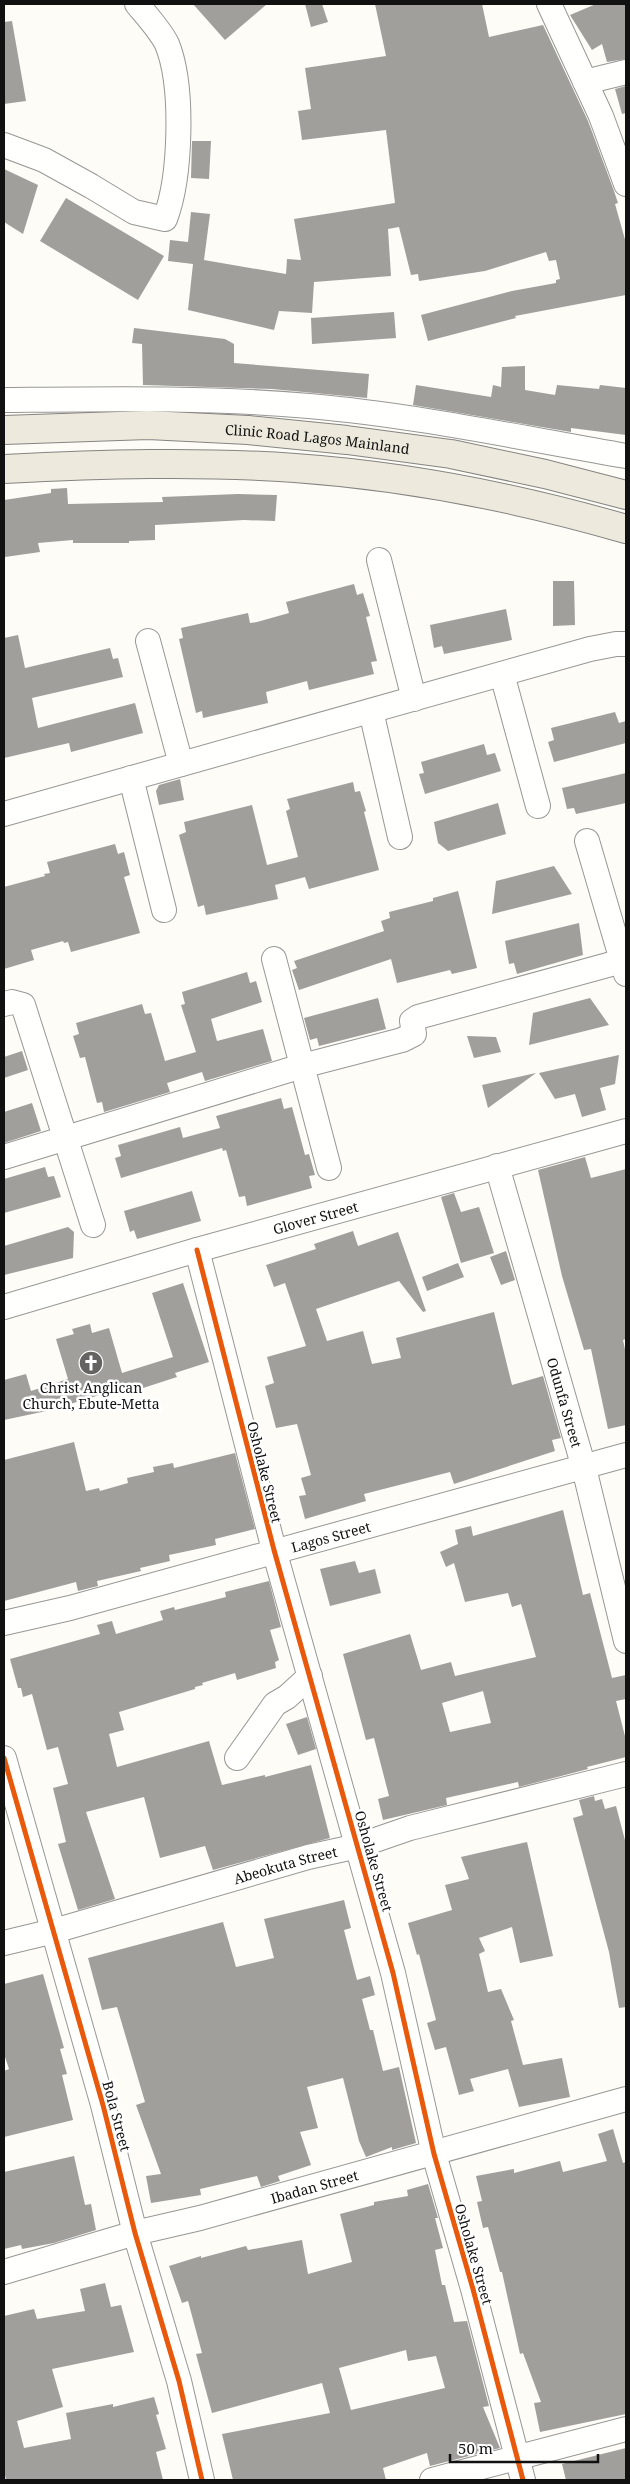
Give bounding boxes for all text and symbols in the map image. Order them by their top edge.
street label: Clinic Road Lagos Mainland [225,419,411,458]
street label: Glover Street [271,1196,360,1238]
church icon: Christ Anglican Church, Ebute-Metta [78,1350,104,1376]
street label: Odunfa Street [543,1355,587,1450]
place label: Christ Anglican Church, Ebute-Metta [22,1378,160,1413]
street label: Osholake Street [243,1419,287,1525]
street label: Lagos Street [289,1516,372,1556]
street label: Osholake Street [351,1808,397,1914]
street label: Abeokuta Street [231,1841,339,1888]
street label: Bola Street [98,2079,136,2153]
street label: Ibadan Street [268,2165,360,2207]
street label: Osholake Street [451,2201,497,2307]
scale bar [450,2432,598,2464]
text: 50 m [458,2438,493,2458]

